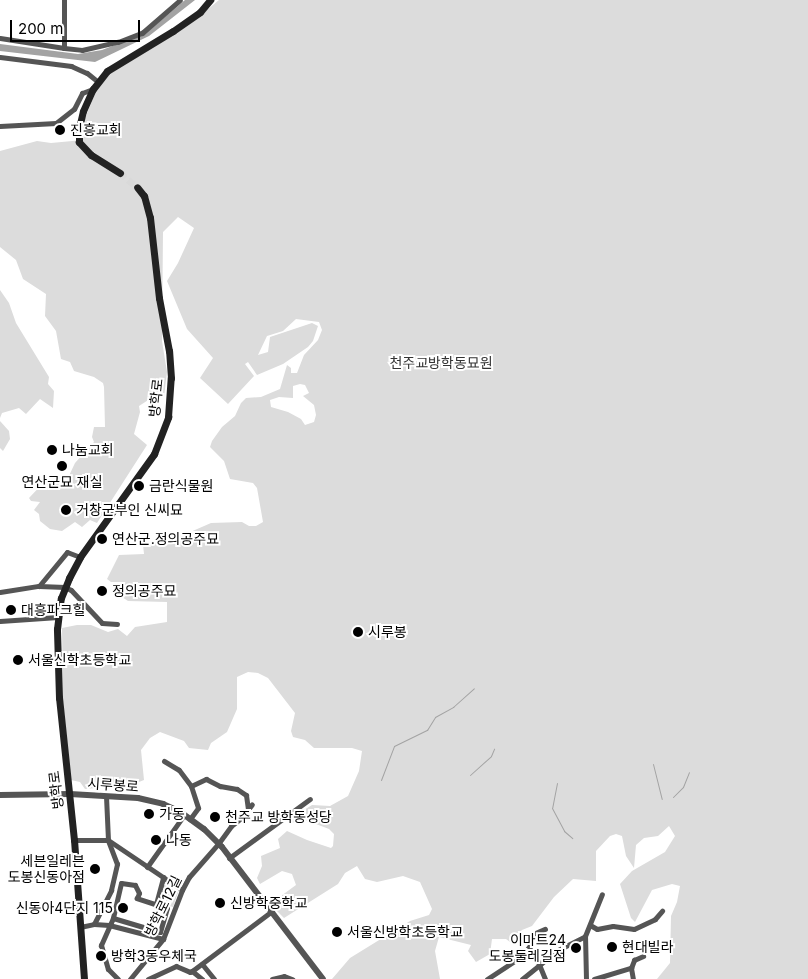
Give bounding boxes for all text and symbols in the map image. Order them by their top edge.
scale bar [12,10,142,42]
text: 200 m [18,19,63,38]
place label: 진흥교회 [70,122,122,138]
marker: 진흥교회 [54,124,66,136]
park label: 천주교방학동묘원 [389,355,493,371]
street label: 방학로 [146,378,166,418]
place label: 나눔교회 [62,442,114,458]
marker: 나눔교회 [46,444,58,456]
marker: 연산군묘 재실 [56,460,68,472]
place label: 연산군묘 재실 [21,474,103,490]
place label: 금란식물원 [149,478,213,494]
marker: 금란식물원 [133,480,145,492]
place label: 거창군부인 신씨묘 [76,502,183,518]
marker: 거창군부인 신씨묘 [60,504,72,516]
place label: 연산군.정의공주묘 [112,531,219,547]
marker: 연산군.정의공주묘 [96,533,108,545]
place label: 정의공주묘 [112,583,176,599]
marker: 정의공주묘 [96,585,108,597]
place label: 대흥파크힐 [21,602,85,618]
marker: 대흥파크힐 [5,604,17,616]
place label: 시루봉 [368,624,407,640]
marker: 시루봉 [352,626,364,638]
place label: 서울신학초등학교 [28,652,131,668]
marker: 서울신학초등학교 [12,654,24,666]
street label: 방학로 [45,770,67,810]
street label: 시루봉로 [87,775,139,795]
place label: 가동 [159,806,185,822]
marker: 가동 [143,808,155,820]
place label: 천주교 방학동성당 [225,809,332,825]
marker: 천주교 방학동성당 [209,811,221,823]
place label: 나동 [166,832,192,848]
marker: 나동 [150,834,162,846]
place label: 세븐일레븐 도봉신동아점 [8,853,85,886]
marker: 세븐일레븐 도봉신동아점 [89,863,101,875]
street label: 방학로12길 [141,873,185,939]
place label: 신방학중학교 [230,895,307,911]
marker: 신방학중학교 [214,897,226,909]
place label: 신동아4단지 115 [16,900,113,916]
marker: 신동아4단지 115 [117,902,129,914]
place label: 서울신방학초등학교 [347,924,463,940]
marker: 서울신방학초등학교 [331,926,343,938]
place label: 이마트24 도봉둘레길점 [489,932,566,964]
place label: 현대빌라 [622,939,674,955]
marker: 현대빌라 [606,941,618,953]
marker: 이마트24 도봉둘레길점 [570,942,582,954]
place label: 방학3동우체국 [111,948,197,964]
marker: 방학3동우체국 [95,950,107,962]

